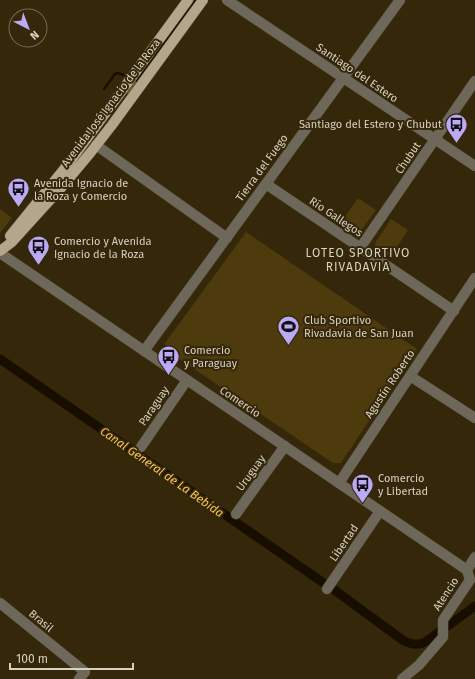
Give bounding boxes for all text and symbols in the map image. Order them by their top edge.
north arrow [8,8,48,48]
text: N [27,28,41,42]
street label: Avenida José Ignacio de la Roza [59,37,163,169]
street label: Santiago del Estero [314,41,400,105]
bus stop icon: Santiago del Estero y Chubut [444,111,470,144]
place label: Santiago del Estero y Chubut [299,118,442,131]
street label: Tierra del Fuego [233,132,291,204]
street label: Chubut [393,140,423,176]
bus stop icon: Avenida Ignacio de la Roza y Comercio [5,176,31,209]
place label: Avenida Ignacio de la Roza y Comercio [34,177,128,203]
street label: Río Gallegos [307,194,365,240]
bus stop icon: Comercio y Avenida Ignacio de la Roza [26,234,52,267]
place label: Comercio y Avenida Ignacio de la Roza [54,235,152,261]
district label: LOTEO SPORTIVO RIVADAVIA [306,246,410,274]
sports icon: Club Sportivo Rivadavia de San Juan [276,313,302,346]
place label: Club Sportivo Rivadavia de San Juan [304,314,414,340]
bus stop icon: Comercio y Paraguay [155,343,181,376]
place label: Comercio y Paraguay [184,344,238,370]
street label: Agustín Roberto [362,347,418,421]
street label: Paraguay [136,383,172,428]
street label: Comercio [217,384,263,420]
water label: Canal General de La Bebida [98,424,227,520]
street label: Uruguay [234,452,269,493]
bus stop icon: Comercio y Libertad [349,471,375,504]
place label: Comercio y Libertad [378,472,428,498]
street label: Libertad [327,522,361,564]
street label: Atencio [430,575,462,613]
street label: Brasil [26,607,56,635]
scale bar [10,645,133,671]
text: 100 m [16,652,48,666]

